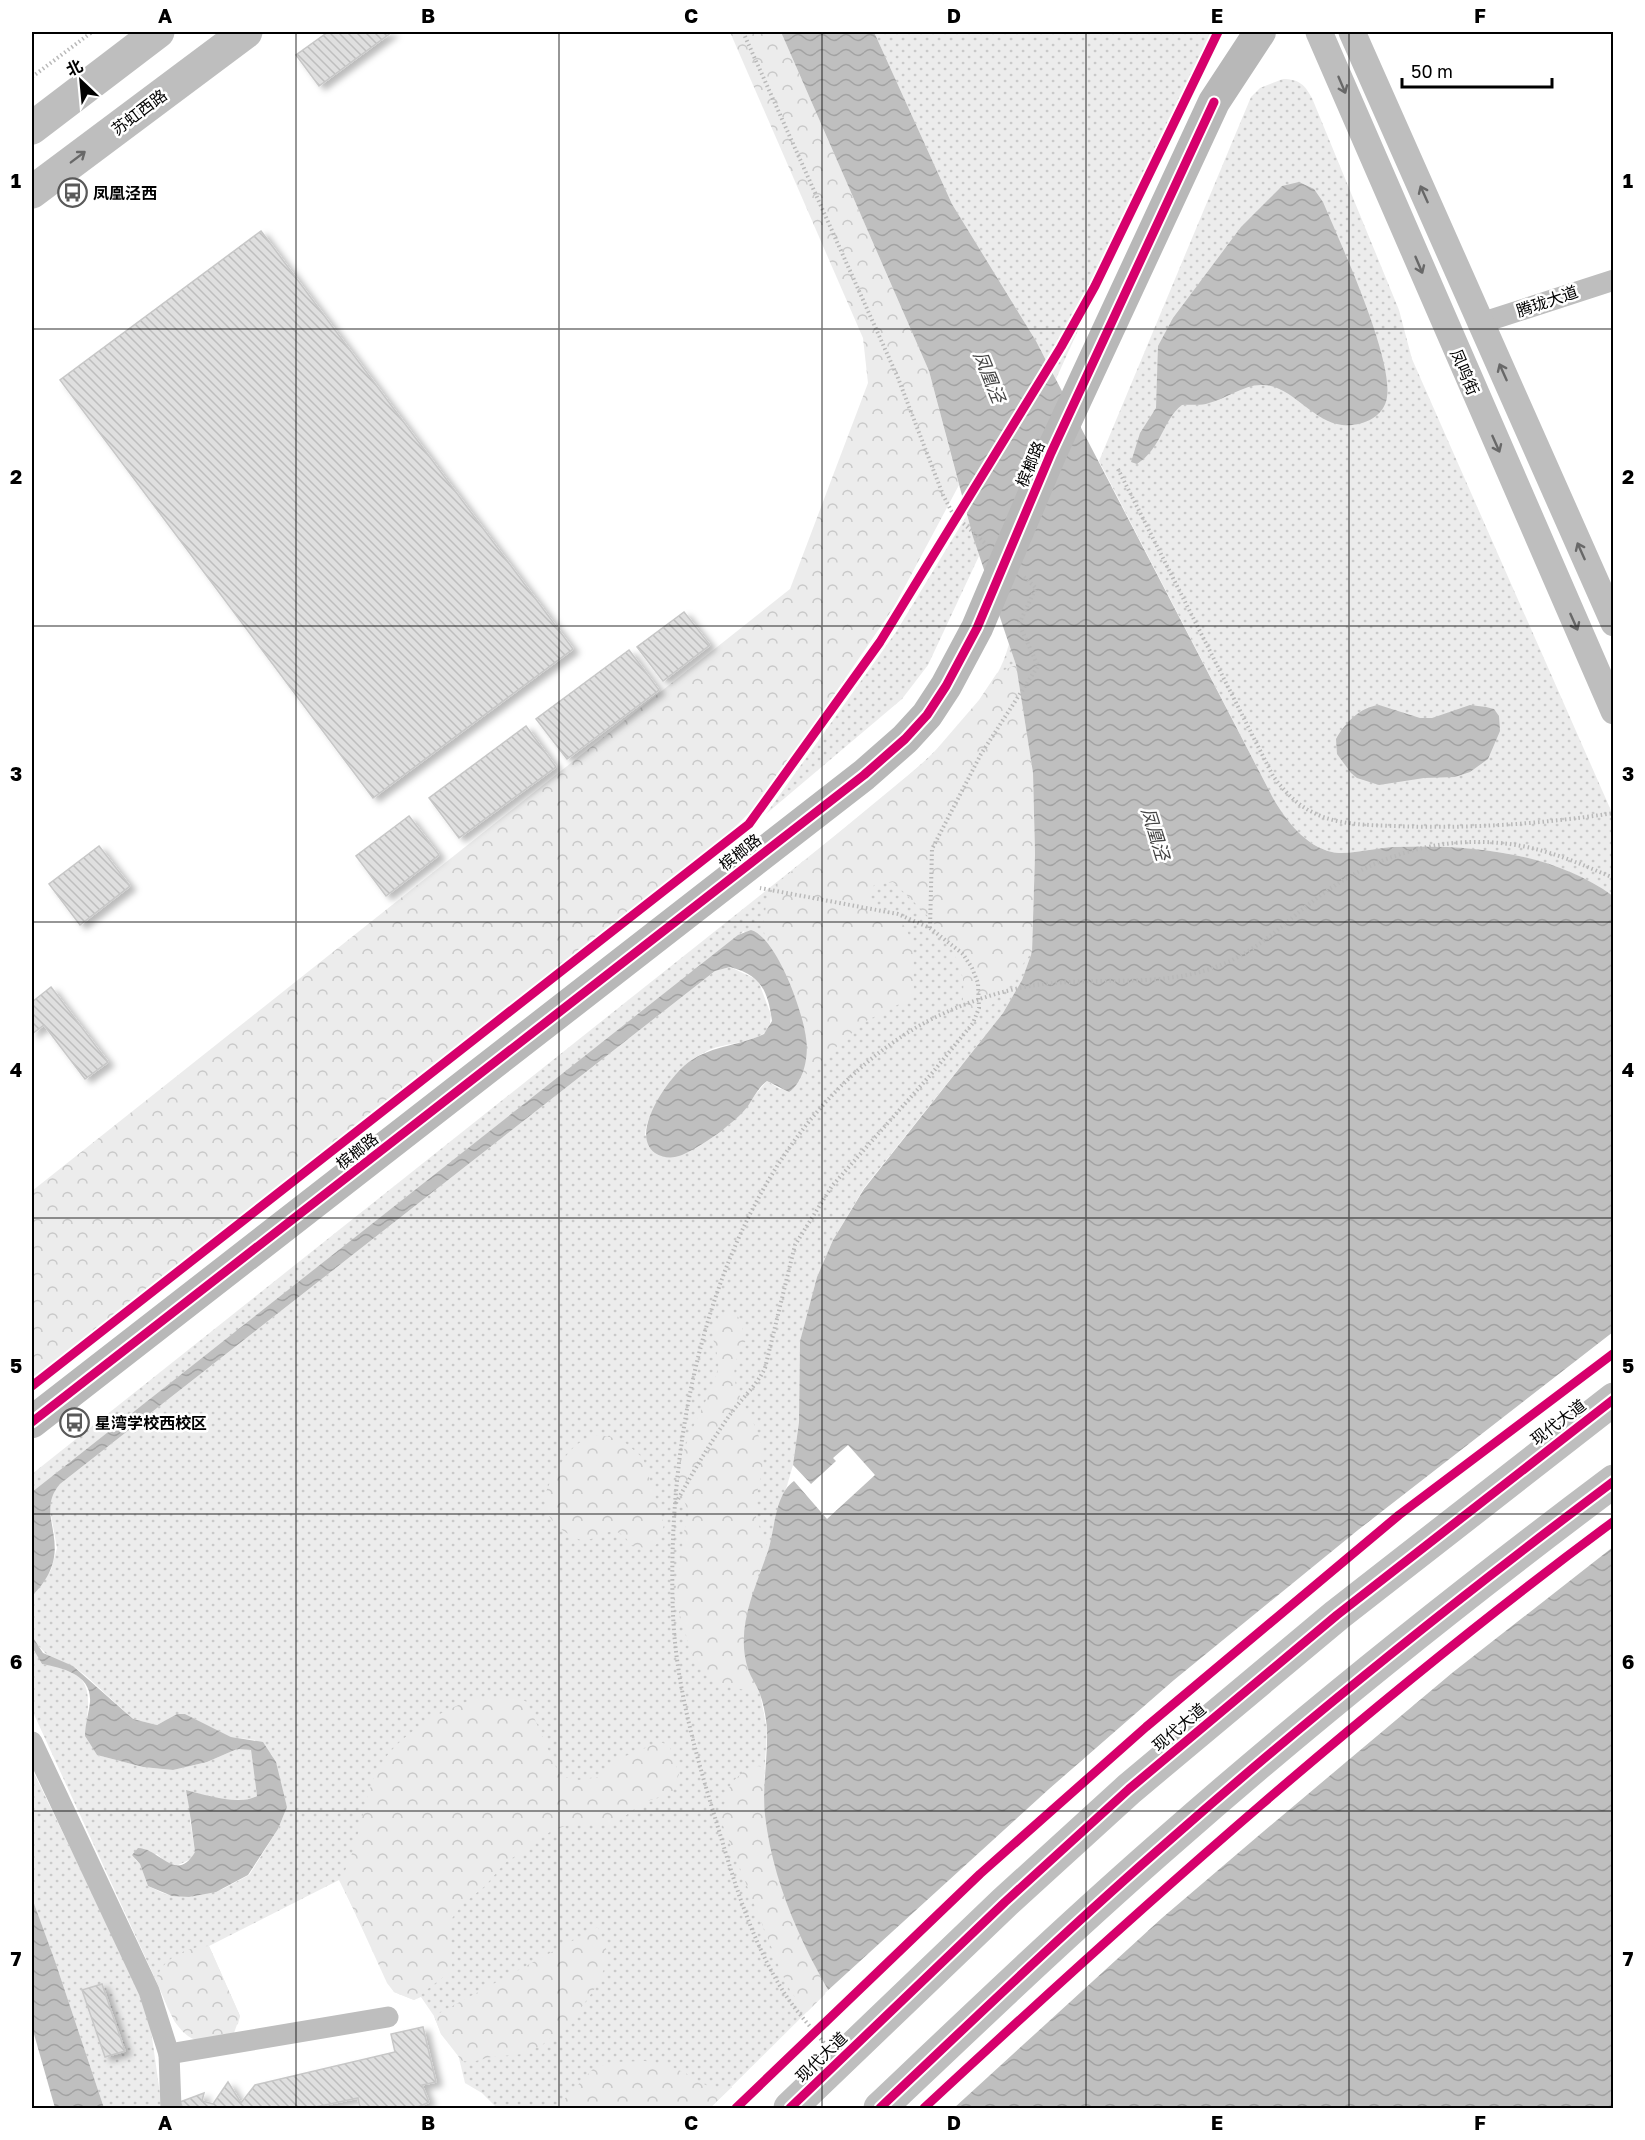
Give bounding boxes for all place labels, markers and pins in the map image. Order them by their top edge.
bus stop icon: 凤凰泾西 [56,177,88,209]
place label: 凤凰泾西 [93,183,157,203]
bus stop icon: 星湾学校西校区 [58,1407,90,1439]
place label: 星湾学校西校区 [95,1413,207,1433]

